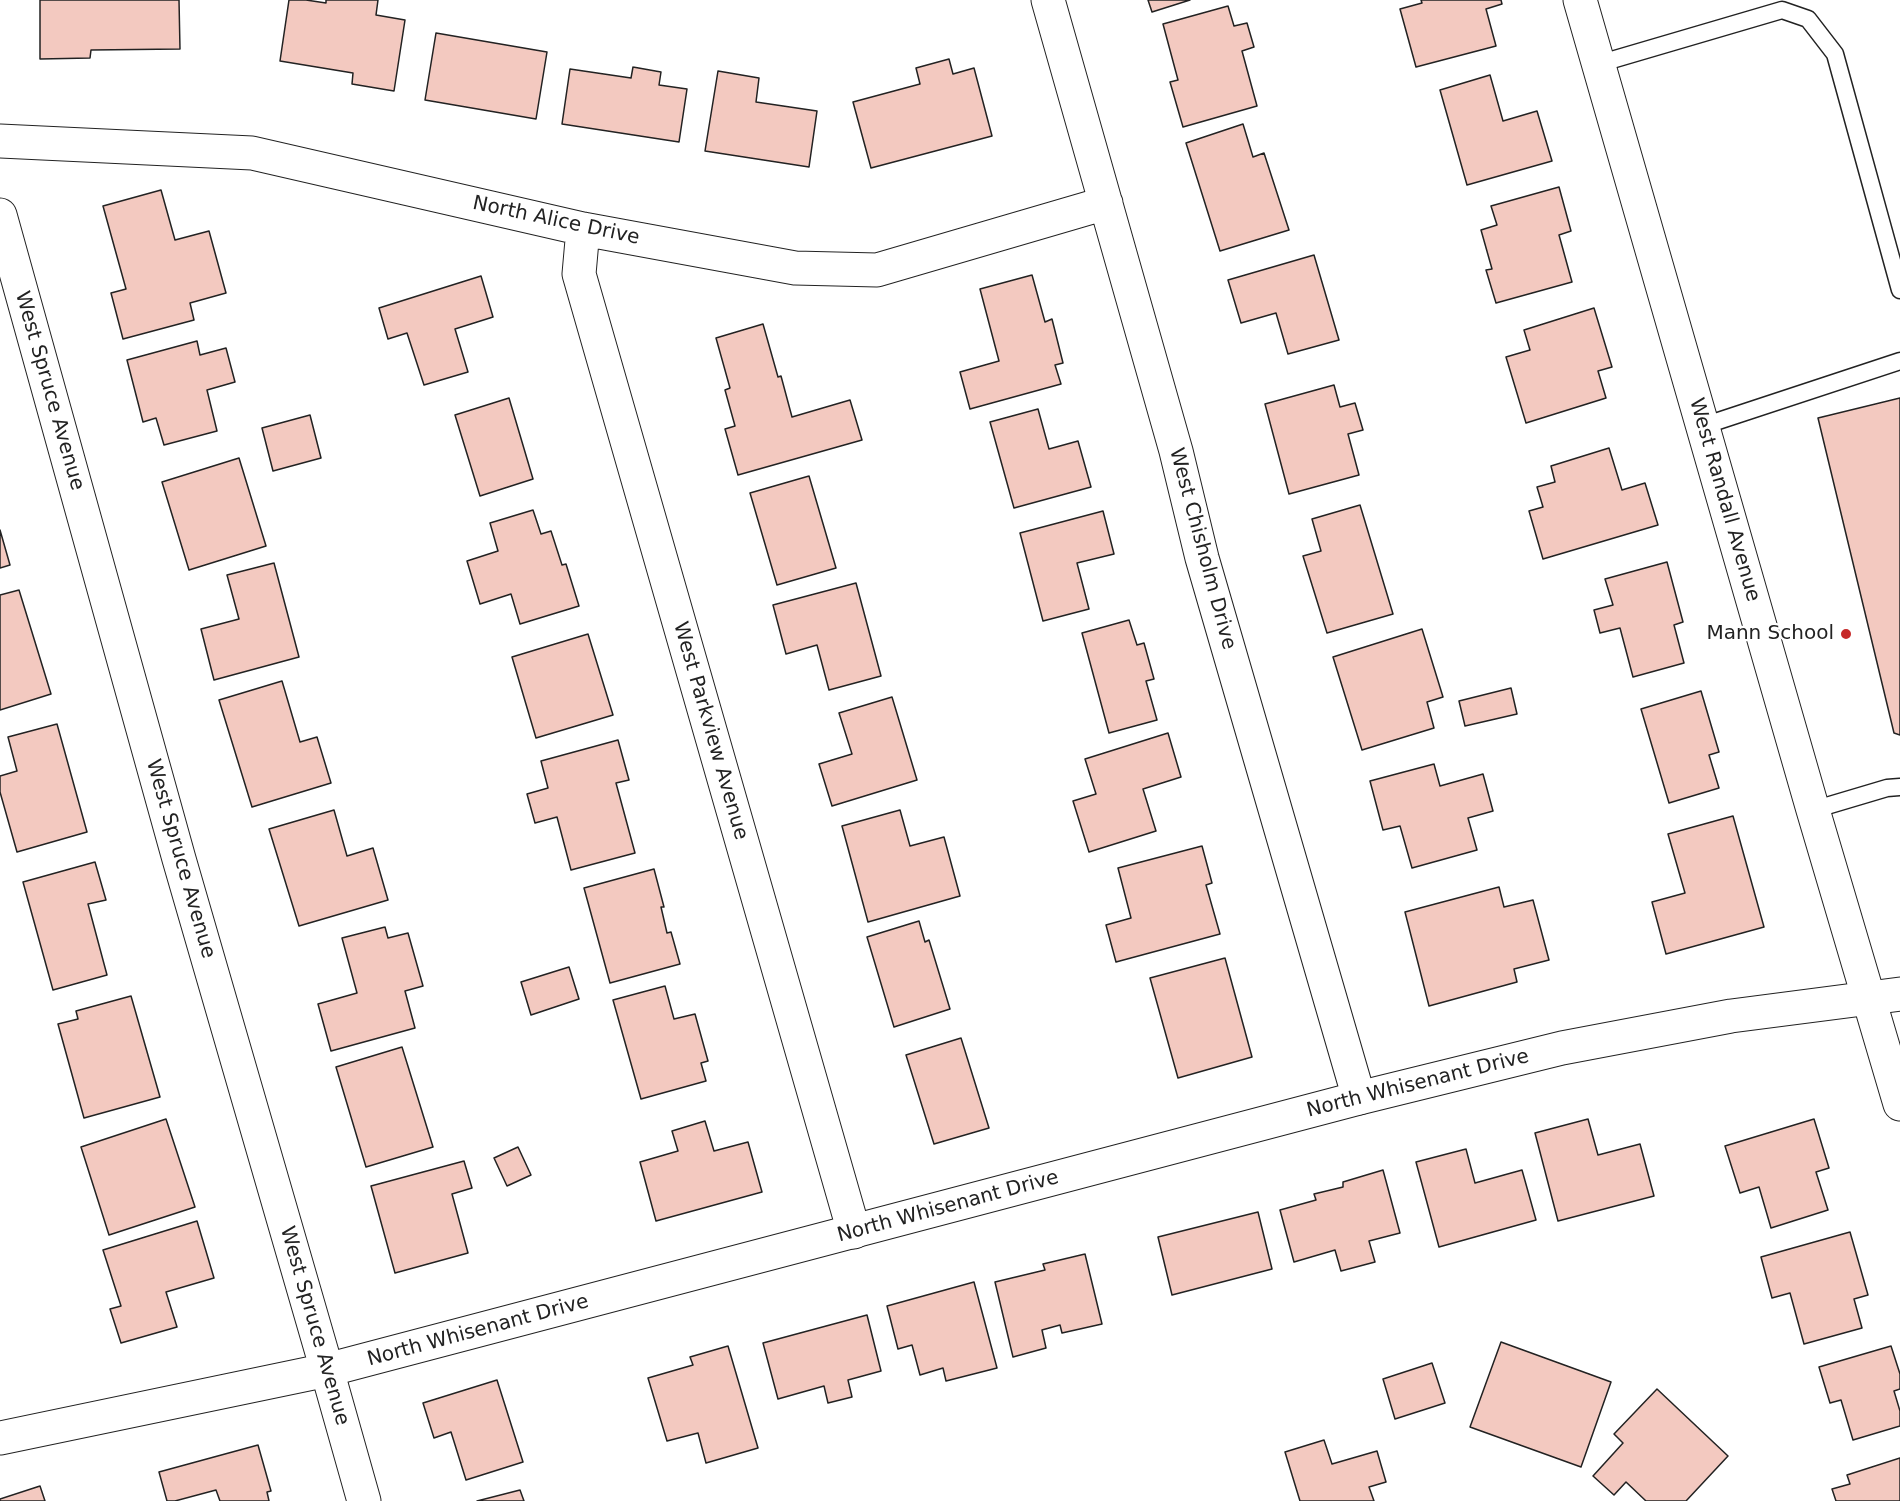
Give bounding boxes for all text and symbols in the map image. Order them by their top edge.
street label: North Alice Drive [470,192,642,250]
street label: West Spruce Avenue [9,289,89,493]
street label: West Randall Avenue [1683,395,1765,605]
street label: West Chisholm Drive [1164,446,1240,652]
street label: West Parkview Avenue [667,619,753,843]
place label: Mann School [1706,622,1834,646]
marker: Mann School [1839,627,1853,641]
street label: West Spruce Avenue [140,757,220,961]
street label: North Whisenant Drive [1304,1045,1532,1123]
street label: North Whisenant Drive [835,1166,1061,1248]
street label: West Spruce Avenue [274,1224,354,1428]
street label: North Whisenant Drive [365,1290,591,1372]

